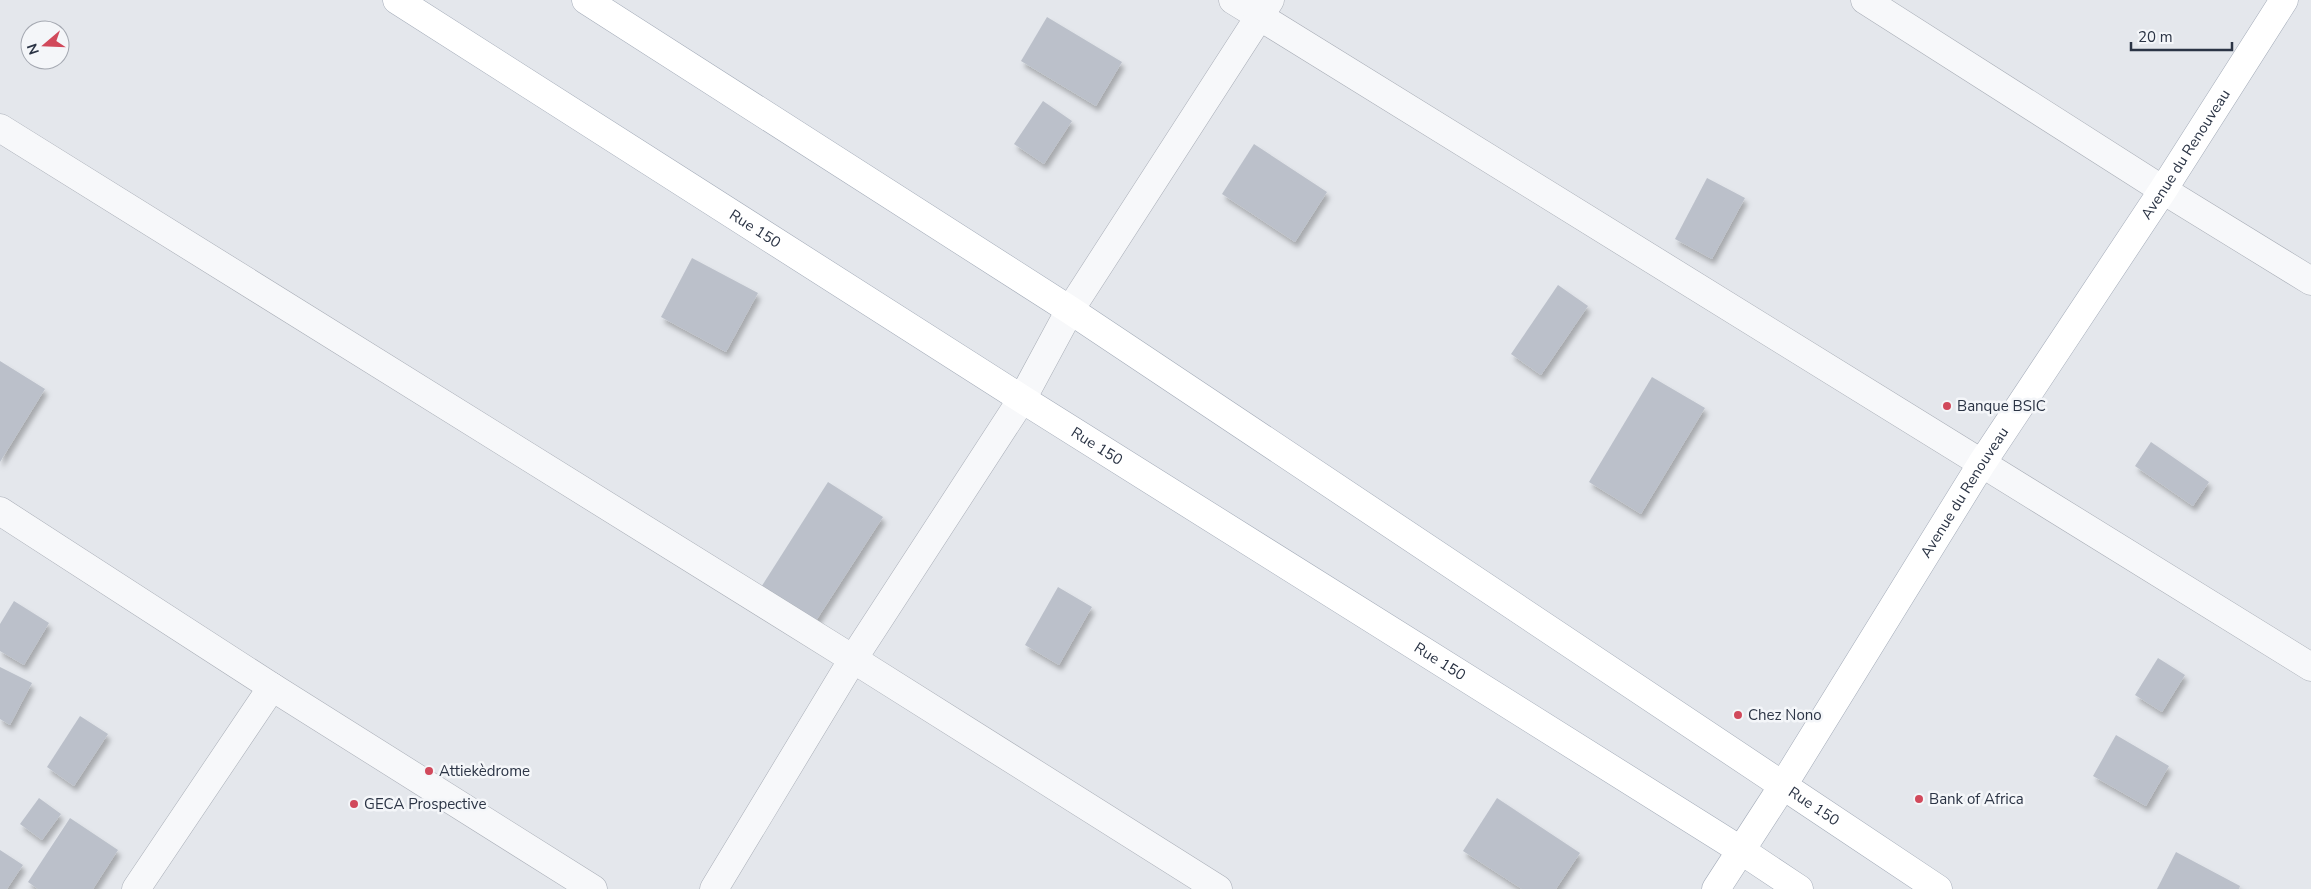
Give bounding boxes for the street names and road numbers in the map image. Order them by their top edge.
street label: Avenue du Renouveau [2136,85,2235,223]
street label: Rue 150 [726,205,785,253]
street label: Rue 150 [1067,422,1127,470]
street label: Avenue du Renouveau [1916,423,2013,562]
street label: Rue 150 [1410,638,1470,685]
street label: Rue 150 [1785,782,1843,830]

